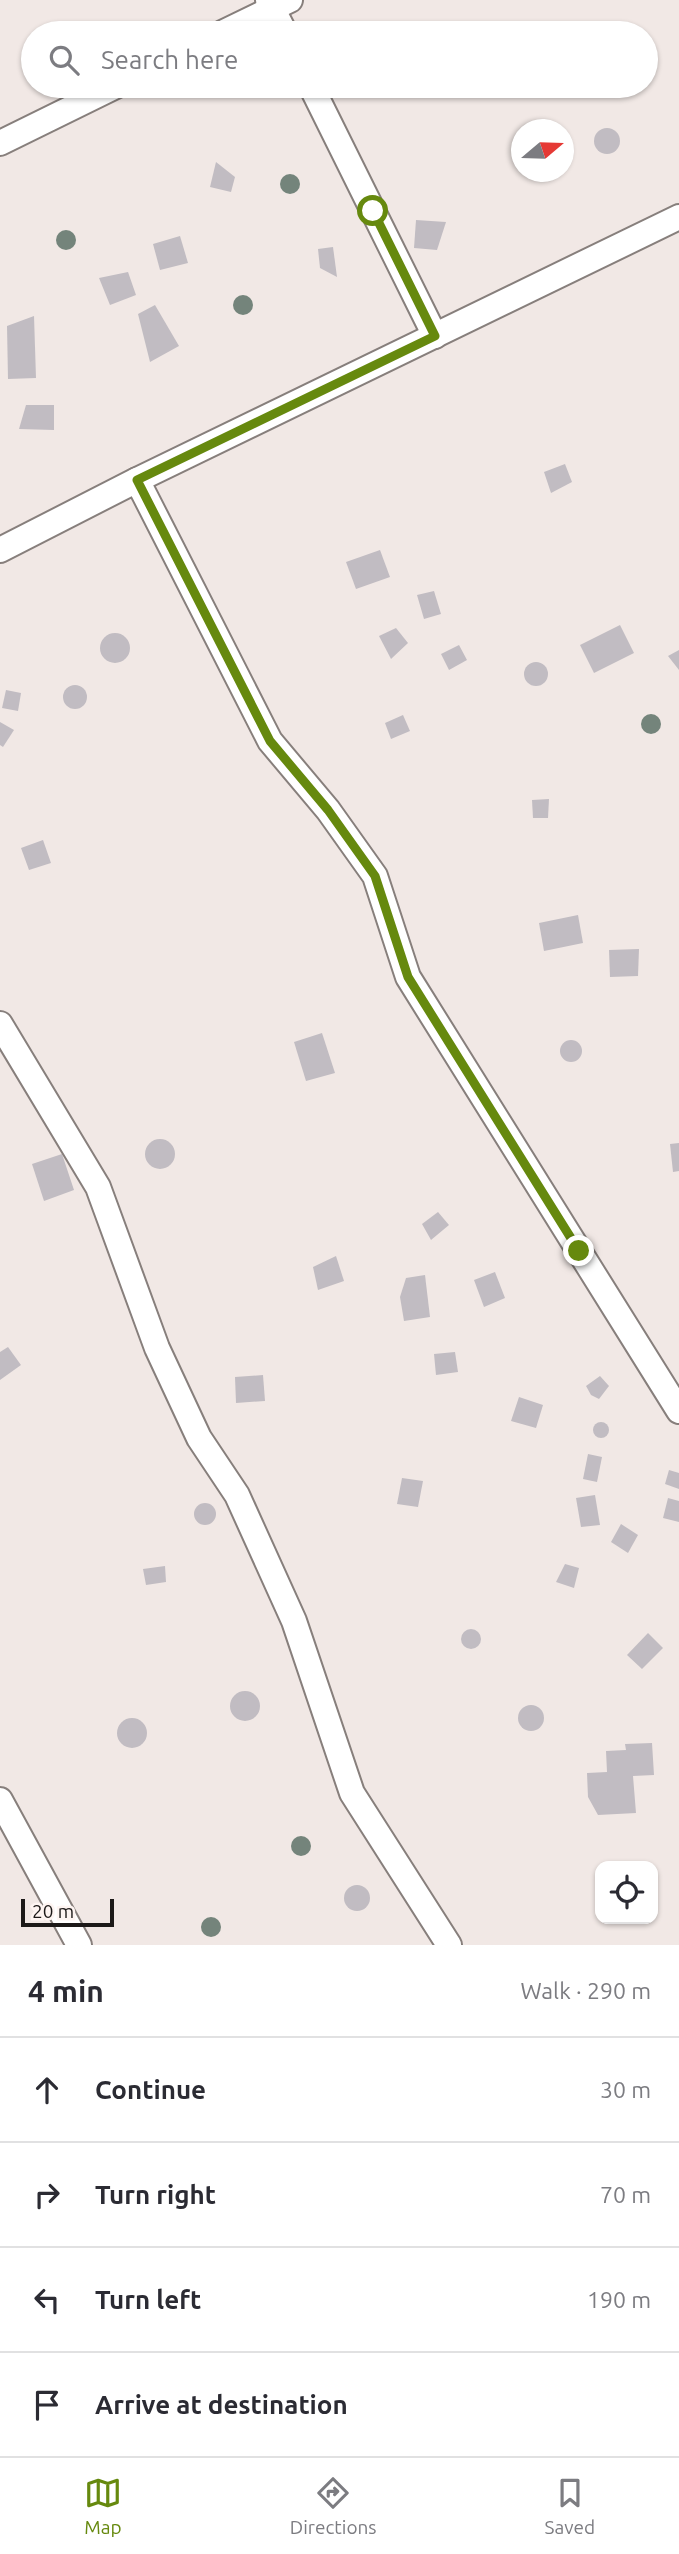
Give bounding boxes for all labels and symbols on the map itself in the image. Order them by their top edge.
north arrow [511,119,574,182]
route start [357,195,388,226]
route end [563,1235,594,1266]
scale bar [21,1896,114,1928]

